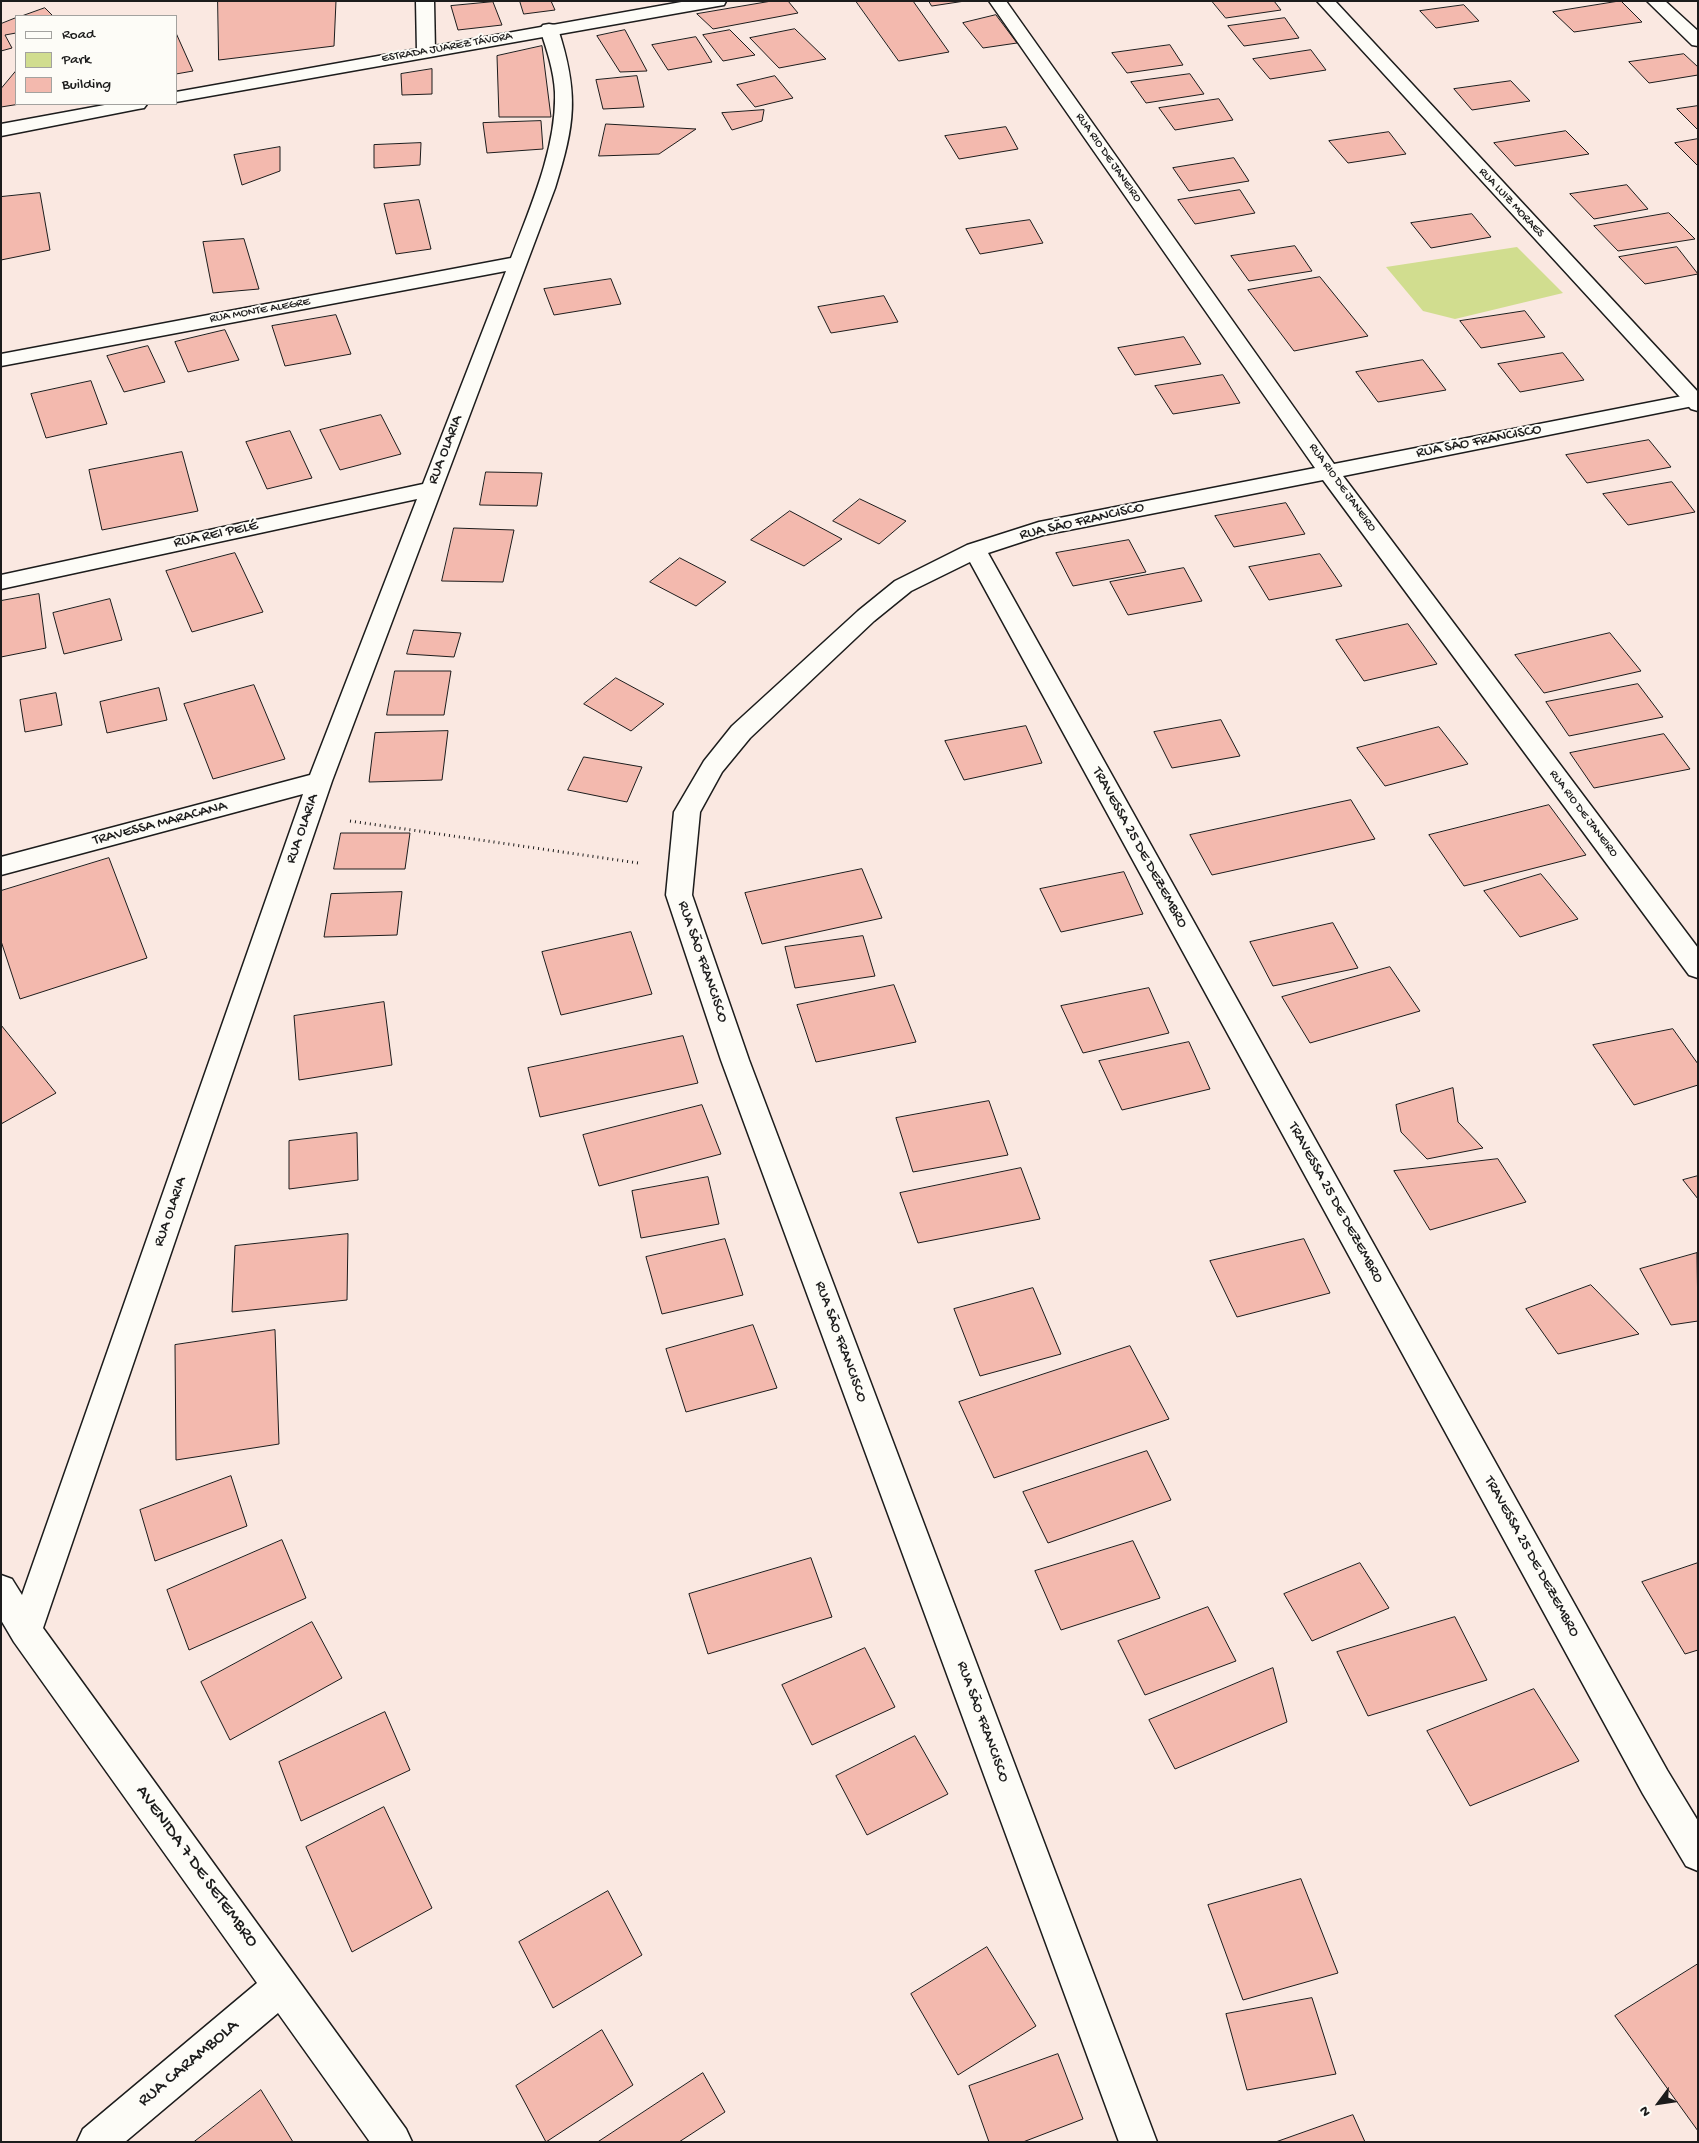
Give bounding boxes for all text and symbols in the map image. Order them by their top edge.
legend [15,15,178,105]
text: Road [62,26,95,44]
street label: ESTRADA JUAREZ TÁVORA [381,29,513,67]
text: Park [62,51,91,69]
text: Building [62,76,111,94]
street label: RUA RIO DE JANEIRO [1072,111,1144,205]
street label: RUA LUIZ MORAES [1475,165,1547,241]
street label: RUA MONTE ALEGRE [209,295,311,327]
street label: RUA OLARIA [425,413,467,487]
street label: RUA SÃO FRANCISCO [1415,421,1543,463]
street label: RUA RIO DE JANEIRO [1305,441,1379,535]
street label: RUA SÃO FRANCISCO [1018,499,1146,545]
street label: RUA REI PELÉ [172,517,260,553]
street label: TRAVESSA 25 DE DEZEMBRO [1087,764,1191,932]
street label: RUA RIO DE JANEIRO [1545,767,1621,861]
street label: RUA OLARIA [283,792,323,866]
street label: TRAVESSA MARACANA [91,797,229,851]
street label: RUA SÃO FRANCISCO [673,899,731,1025]
street label: TRAVESSA 25 DE DEZEMBRO [1283,1119,1387,1287]
street label: RUA OLARIA [151,1175,191,1249]
street label: RUA SÃO FRANCISCO [810,1279,870,1405]
street label: TRAVESSA 25 DE DEZEMBRO [1479,1473,1583,1641]
street label: RUA SÃO FRANCISCO [952,1659,1012,1785]
street label: AVENIDA 7 DE SETEMBRO [130,1782,262,1952]
street label: RUA CARAMBOLA [134,2016,244,2112]
north arrow [1634,2078,1684,2128]
text: N [1636,2103,1655,2119]

